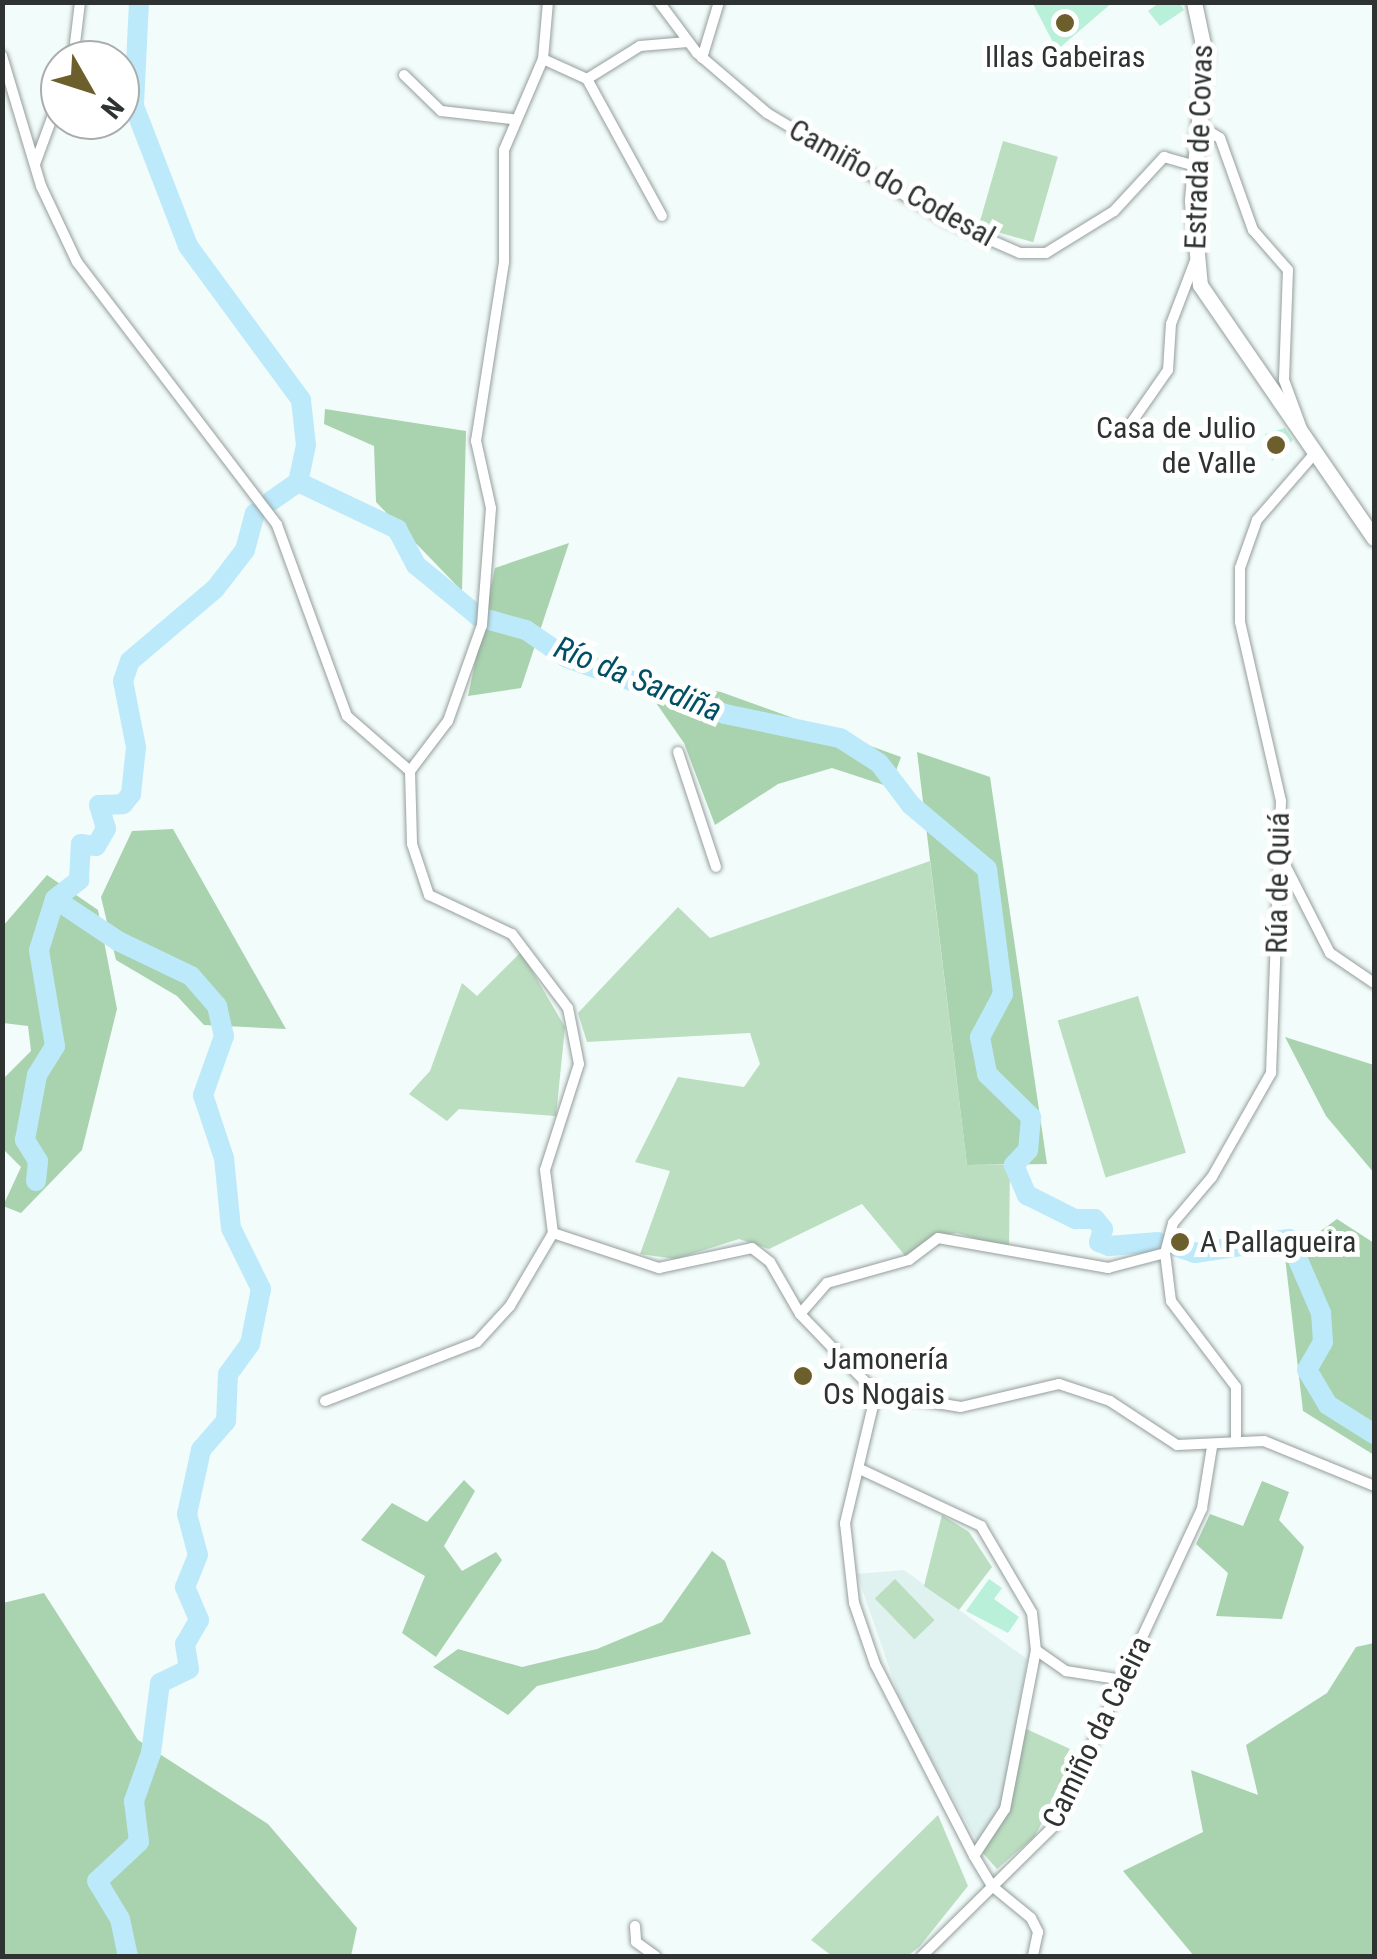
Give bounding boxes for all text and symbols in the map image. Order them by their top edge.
marker: Illas Gabeiras [1054,12,1076,34]
place label: Illas Gabeiras [985,39,1145,75]
north arrow [40,40,140,140]
street label: Estrada de Covas [1177,44,1221,250]
text: N [94,91,130,125]
street label: Camiño do Codesal [783,111,1001,255]
place label: Casa de Julio de Valle [1096,410,1256,480]
marker: Casa de Julio de Valle [1265,434,1287,456]
water label: Río da Sardiña [549,628,727,730]
street label: Rúa de Quiá [1259,812,1297,954]
place label: A Pallagueira [1200,1224,1356,1260]
marker: A Pallagueira [1169,1231,1191,1253]
place label: Jamonería Os Nogais [823,1341,949,1412]
marker: Jamonería Os Nogais [792,1365,814,1387]
street label: Camiño da Caeira [1035,1630,1159,1834]

